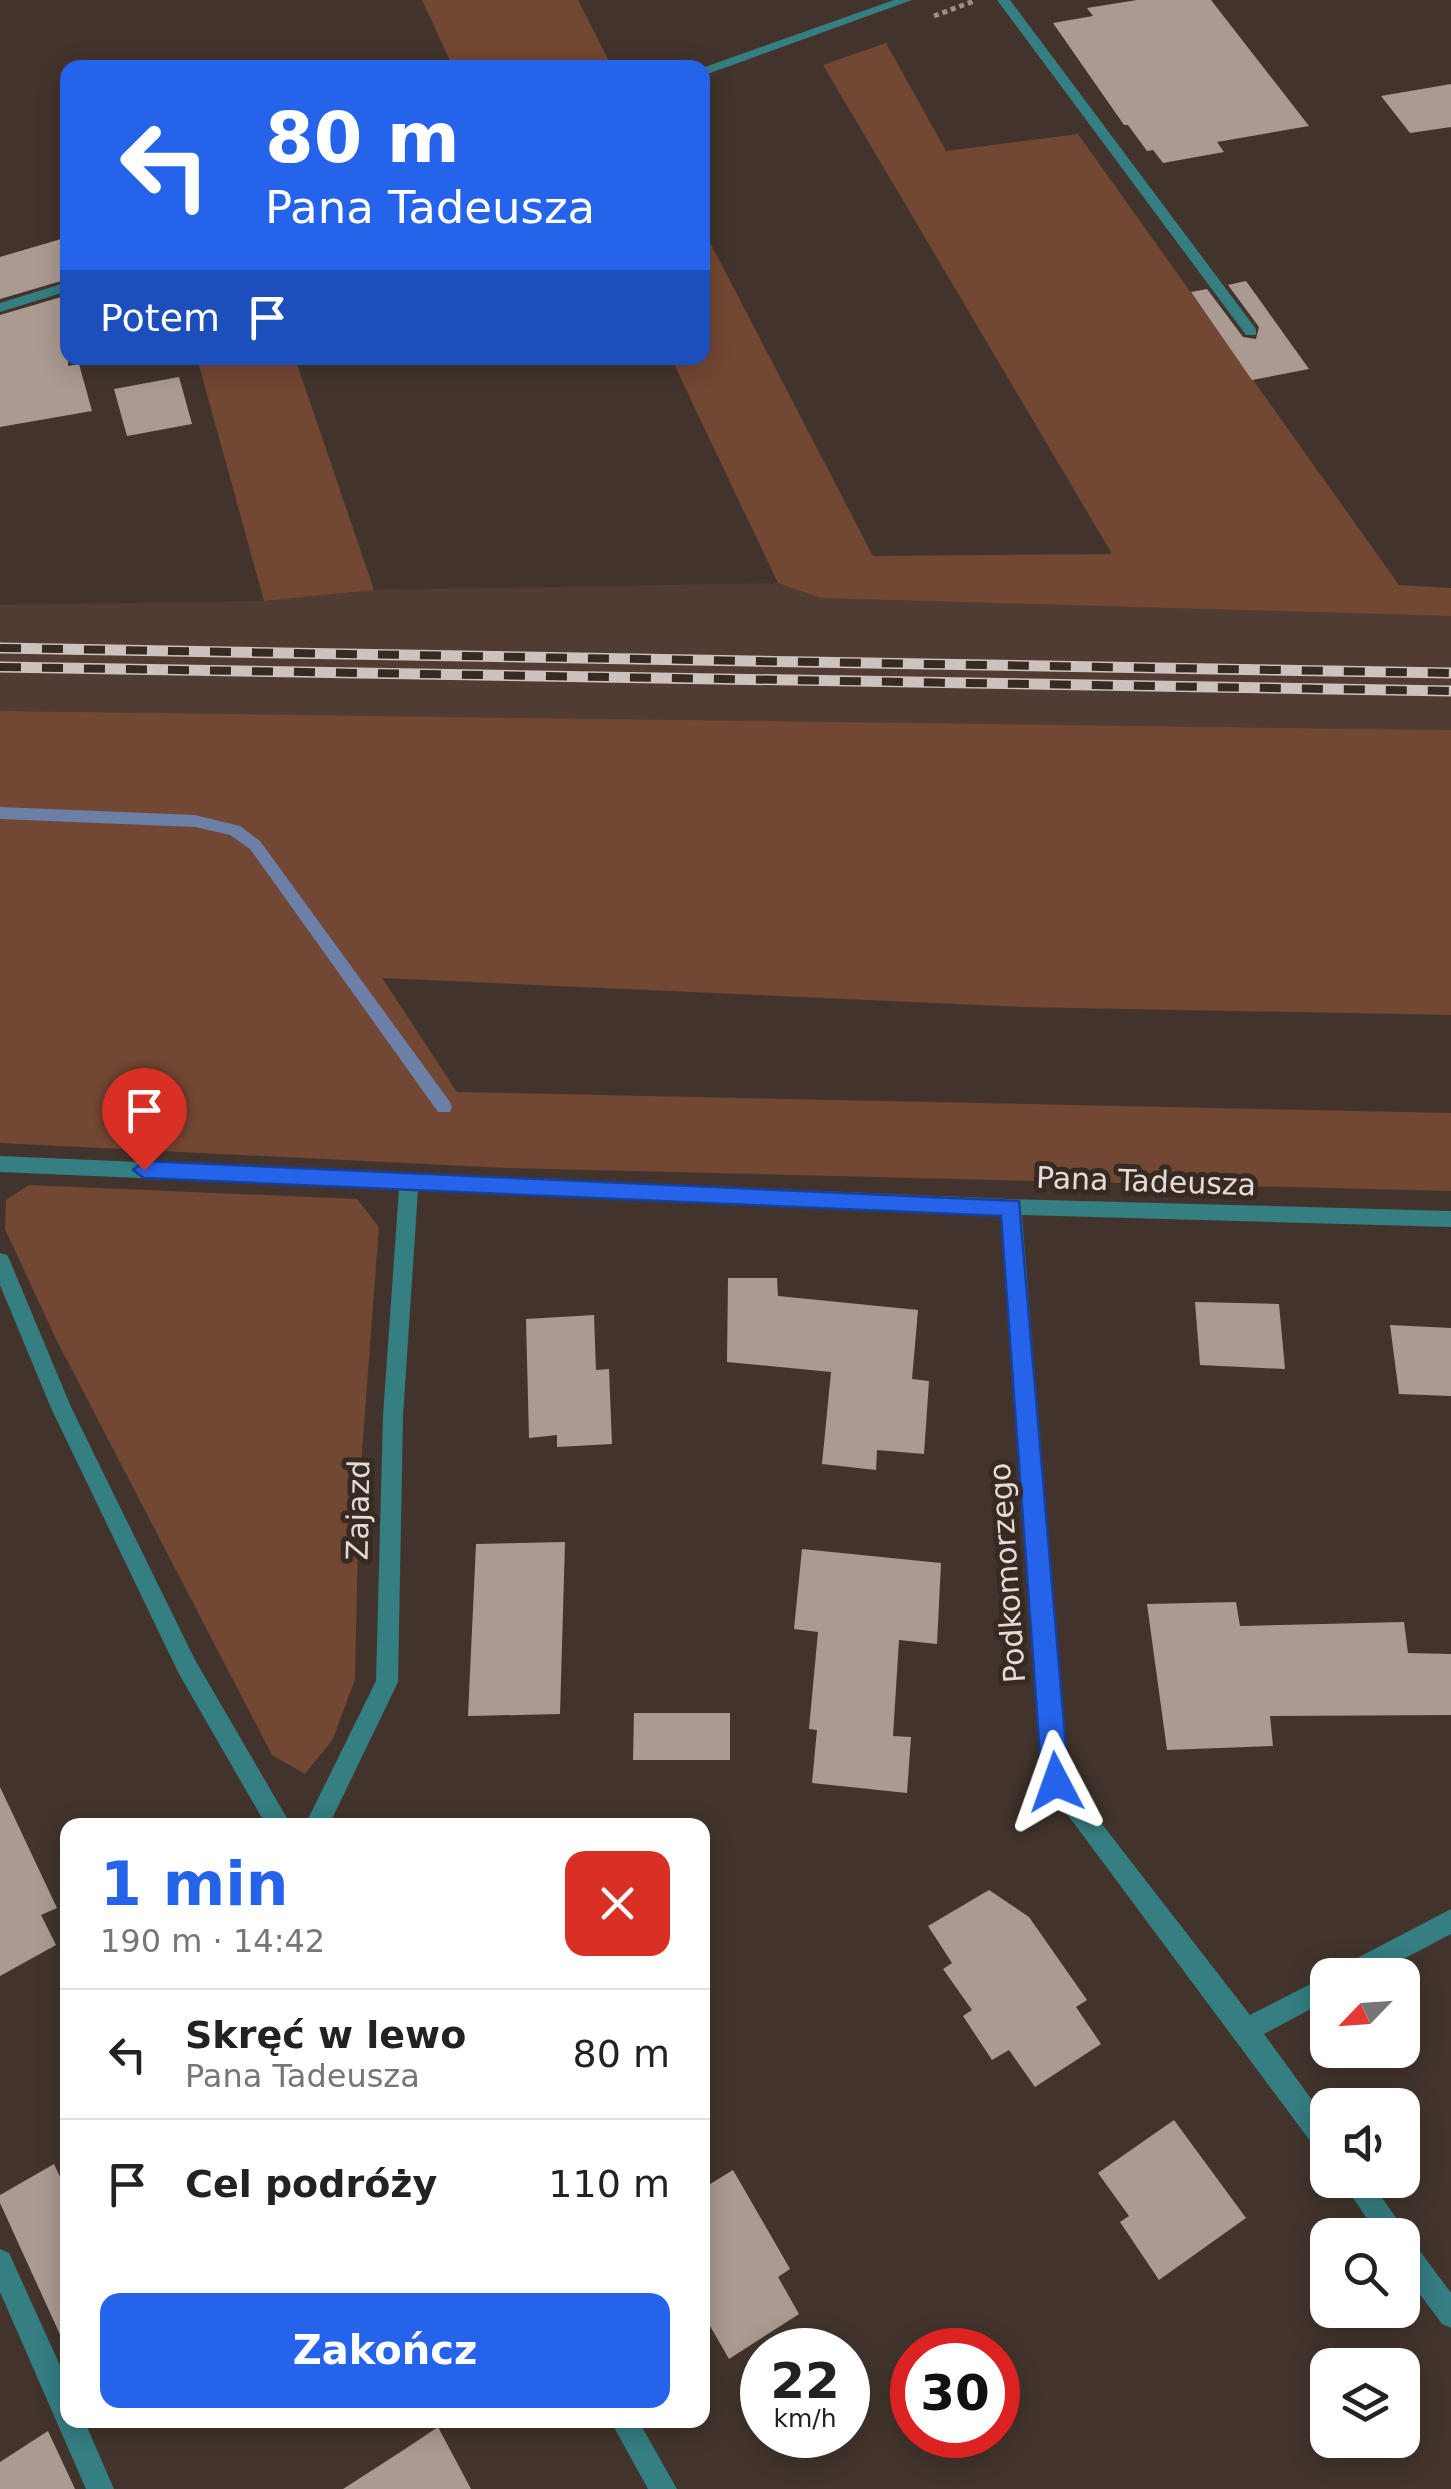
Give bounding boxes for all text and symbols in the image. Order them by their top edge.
text: 80 m [265,97,460,179]
icon: left [100,100,230,230]
text: Pana Tadeusza [265,181,595,234]
icon: arrive [240,290,295,345]
text: Potem [100,296,220,340]
pin [102,1068,187,1171]
icon: arrive [117,1083,172,1138]
street label: Pana Tadeusza [1035,1160,1257,1202]
street label: Zajazd [340,1459,376,1561]
street label: Podkomorzego [982,1462,1032,1684]
position arrow [1004,1730,1108,1834]
text: 1 min [100,1849,288,1919]
button: close [565,1851,670,1956]
text: 190 m · 14:42 [100,1922,325,1960]
north arrow [1310,1958,1420,2068]
map controls [1310,1958,1420,2458]
text: Skręć w lewo [185,2013,466,2057]
icon: left [100,2027,155,2082]
text: 80 m [573,2032,670,2076]
text: Pana Tadeusza [185,2057,420,2095]
button: sound [1310,2088,1420,2198]
icon: arrive [100,2157,155,2212]
text: Cel podróży [185,2162,437,2206]
text: 110 m [548,2162,670,2206]
button: search [1310,2218,1420,2328]
button: Zakończ [100,2293,670,2408]
speed limit sign: 30 [890,2328,1020,2458]
button: layers [1310,2348,1420,2458]
text: 22 [770,2352,840,2410]
text: km/h [773,2404,837,2433]

